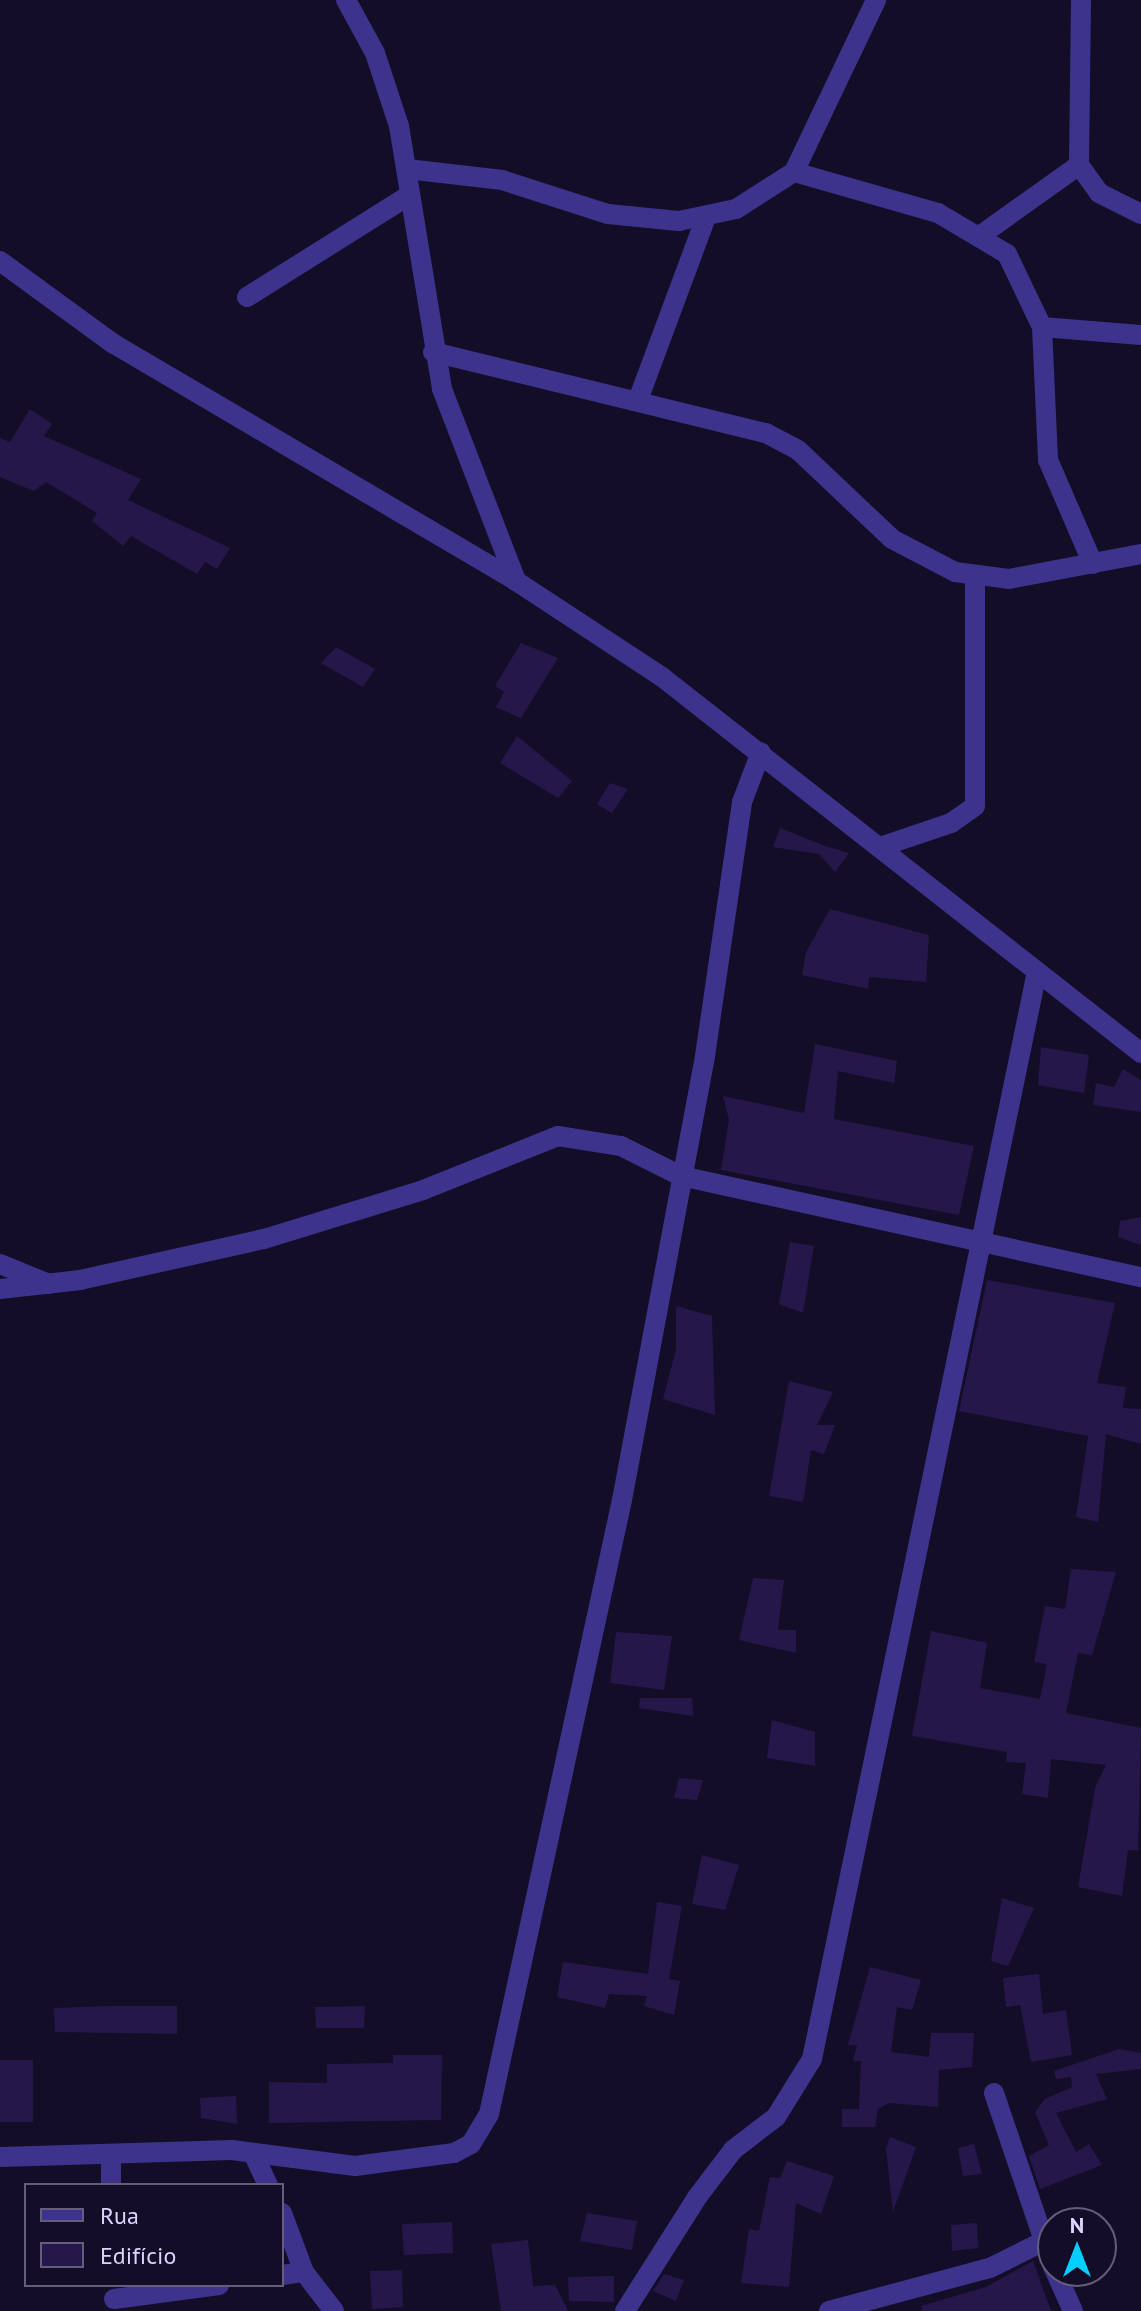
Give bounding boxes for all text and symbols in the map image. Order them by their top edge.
legend [24,2183,284,2287]
text: Rua [100,2200,139,2231]
north arrow [1037,2207,1117,2287]
text: N [1070,2211,1084,2239]
text: Edifício [100,2240,176,2271]

